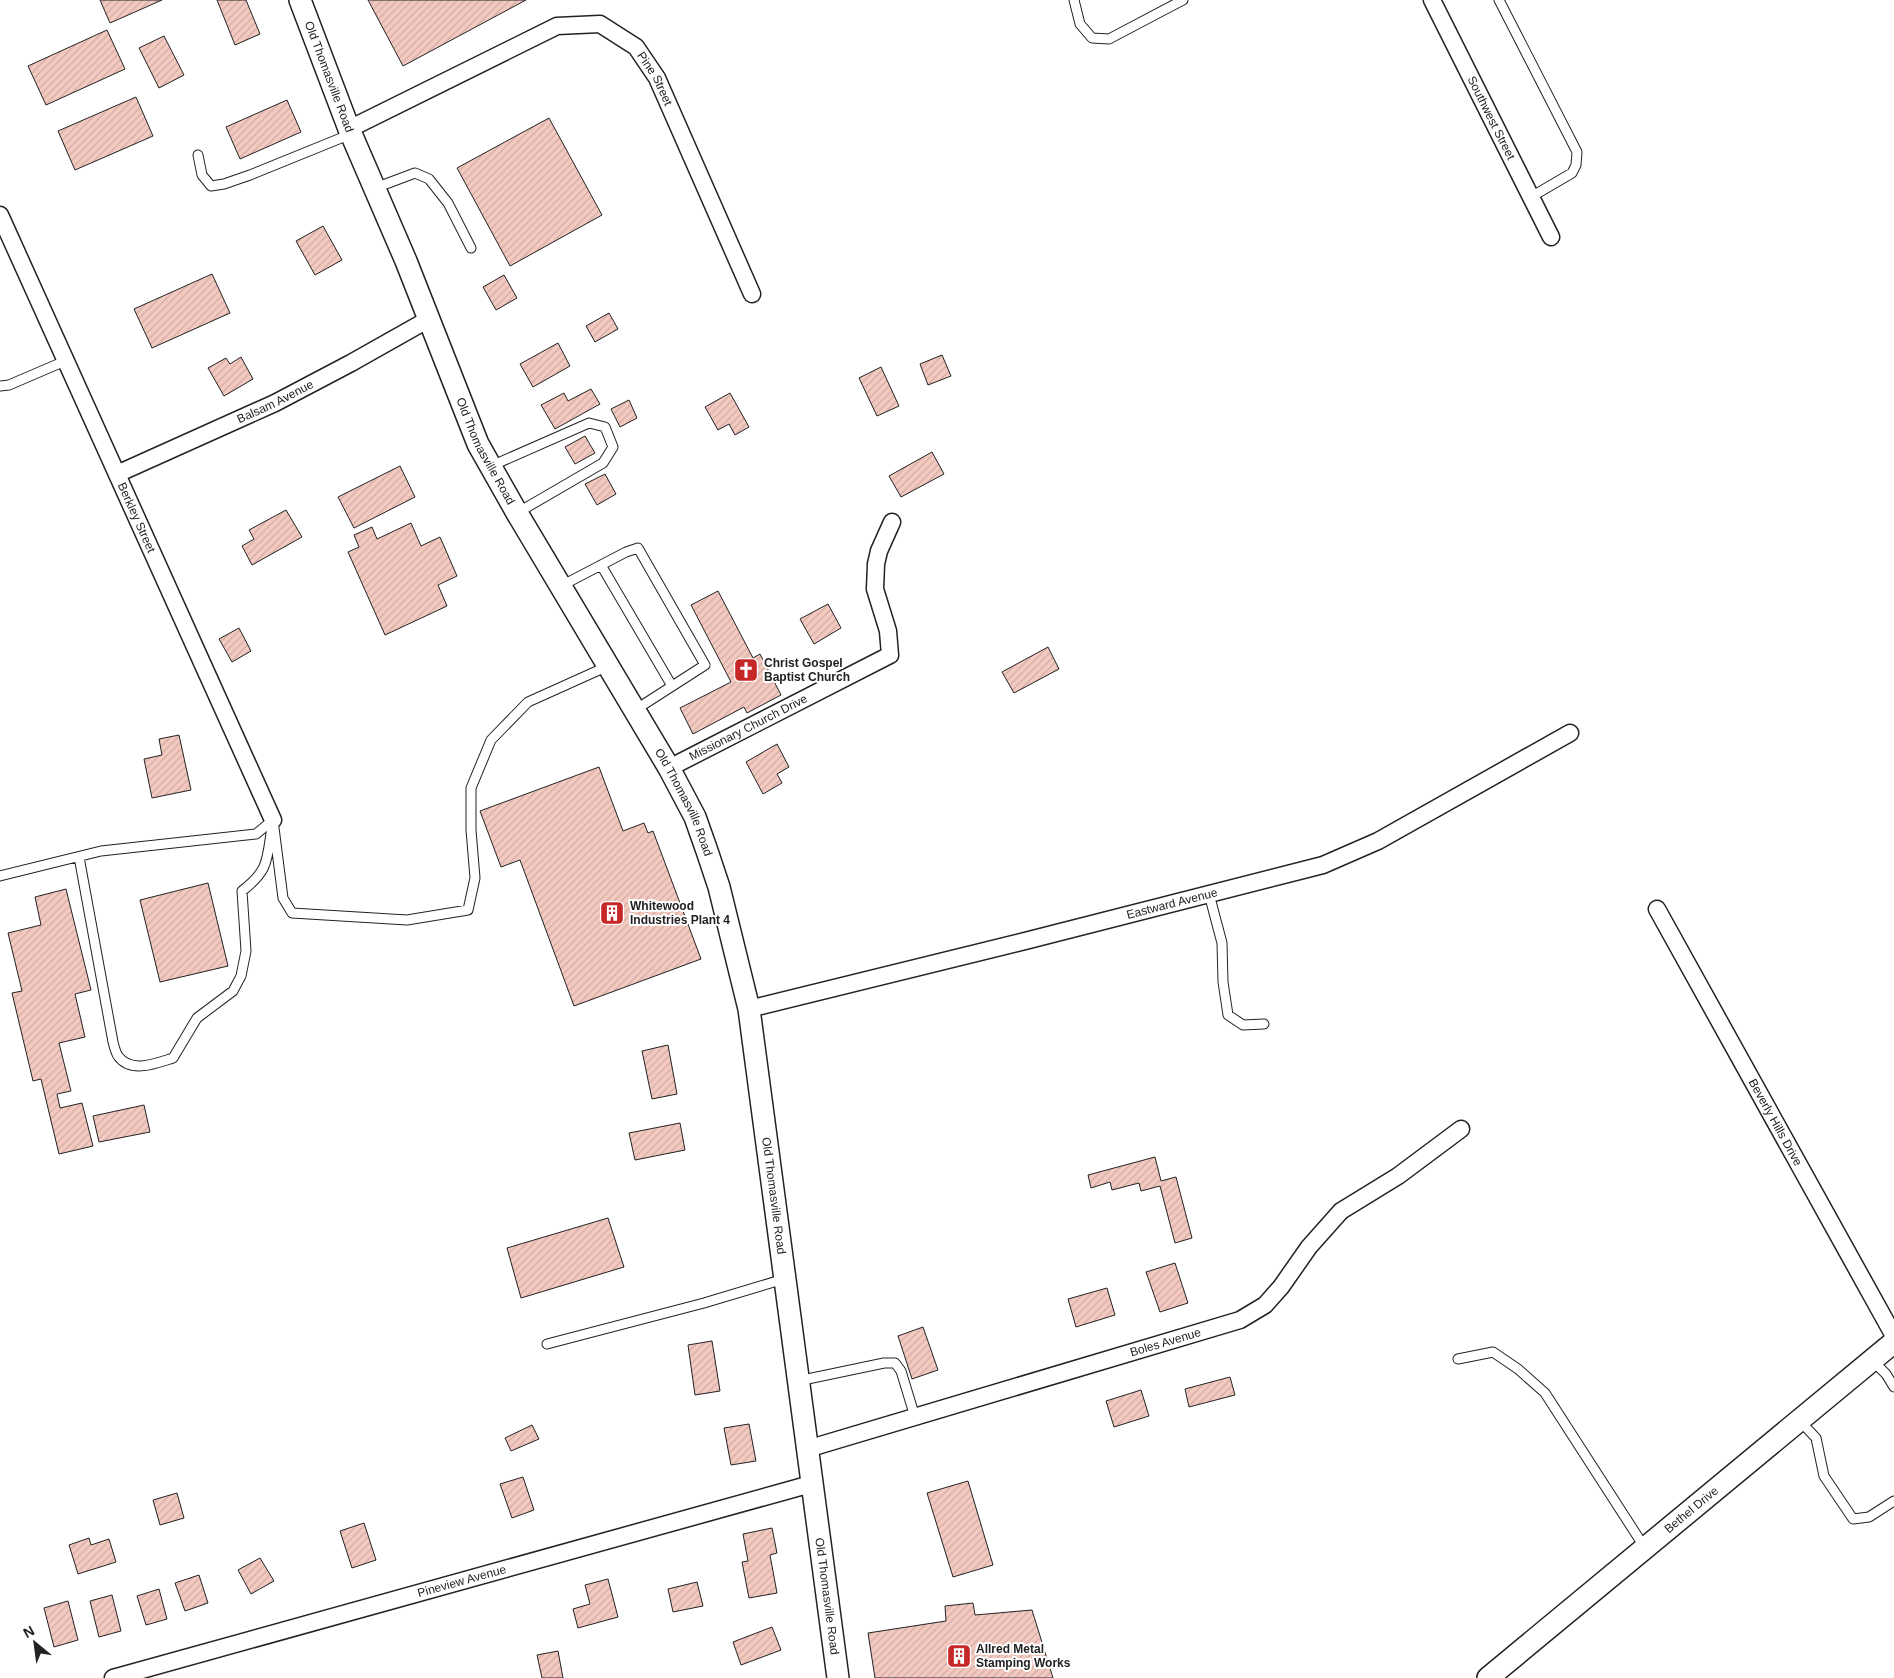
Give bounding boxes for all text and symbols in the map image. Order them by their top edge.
street label: Old Thomasville Road [302,19,357,134]
street label: Pine Street [634,49,676,108]
street label: Southwest Street [1464,74,1518,163]
street label: Balsam Avenue [235,377,316,426]
street label: Old Thomasville Road [453,395,518,507]
street label: Berkley Street [115,480,159,555]
place label: Christ Gospel Baptist Church [764,656,850,684]
church icon: Christ Gospel Baptist Church [733,657,759,683]
street label: Missionary Church Drive [687,691,810,764]
street label: Old Thomasville Road [652,746,715,858]
street label: Eastward Avenue [1125,885,1219,922]
place label: Whitewood Industries Plant 4 [630,899,730,927]
building icon: Whitewood Industries Plant 4 [599,900,625,926]
street label: Beverly Hills Drive [1746,1076,1805,1169]
street label: Old Thomasville Road [759,1136,789,1255]
street label: Boles Avenue [1128,1325,1203,1359]
street label: Bethel Drive [1662,1483,1721,1536]
street label: Old Thomasville Road [812,1537,842,1656]
street label: Pineview Avenue [416,1562,508,1600]
north arrow [10,1618,60,1668]
text: N [20,1622,37,1641]
place label: Allred Metal Stamping Works [976,1642,1071,1670]
building icon: Allred Metal Stamping Works [946,1643,972,1669]

